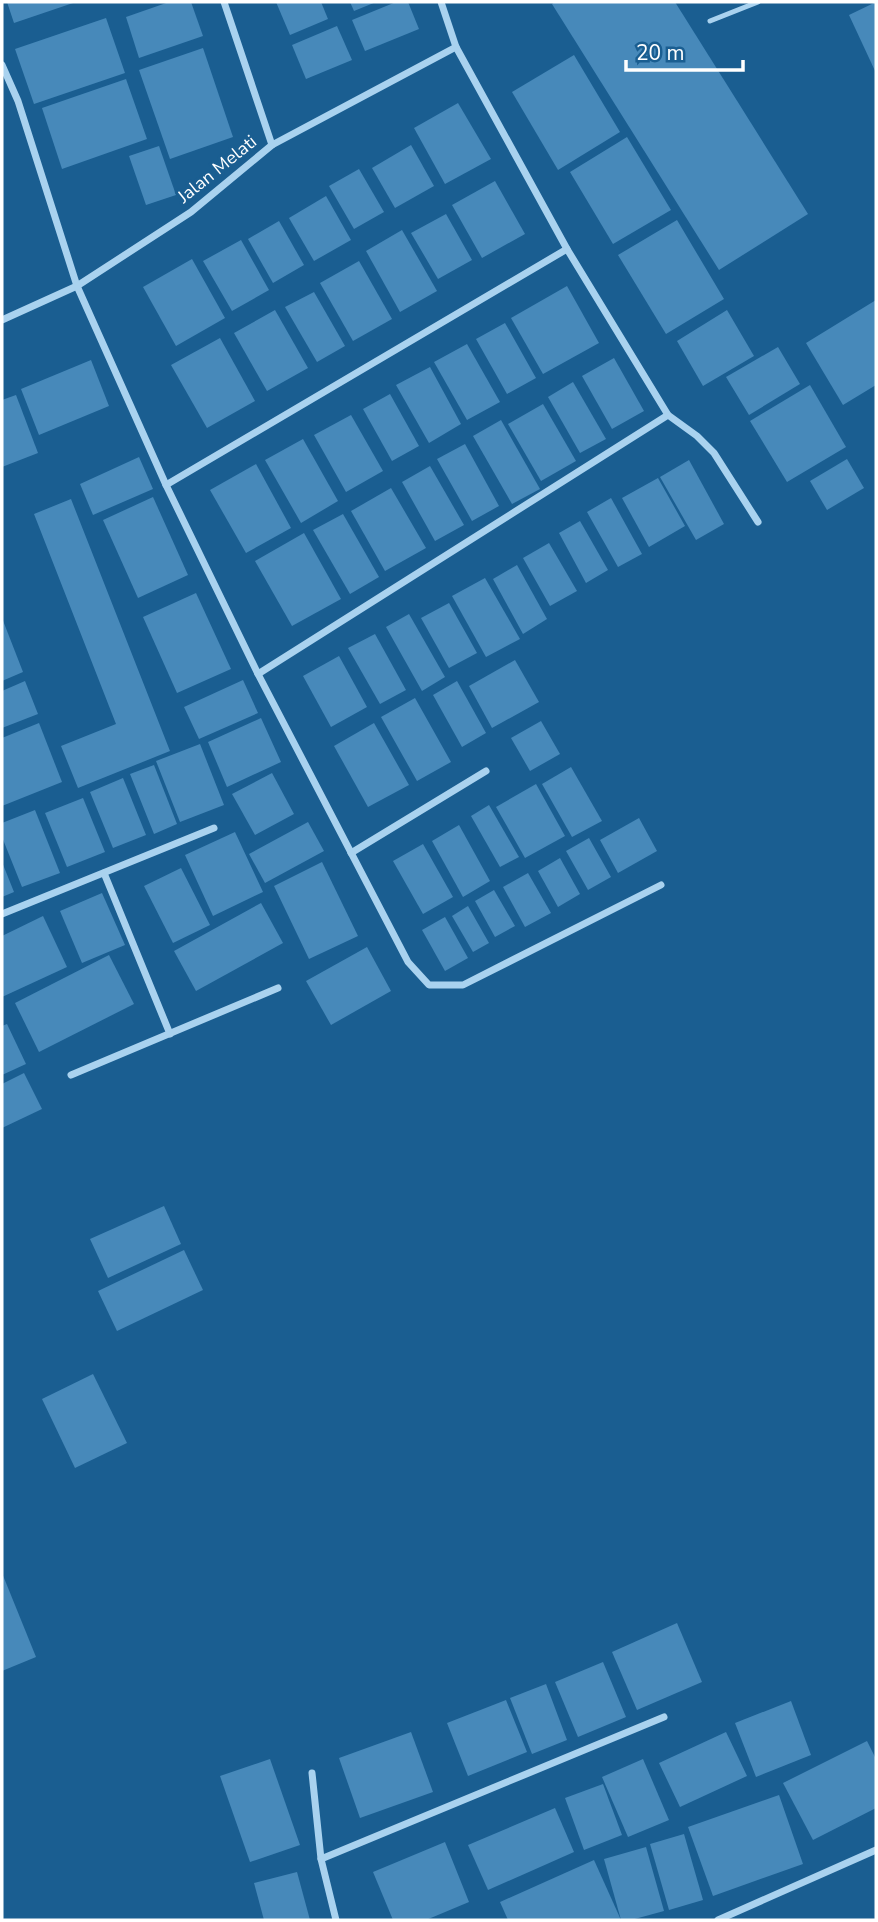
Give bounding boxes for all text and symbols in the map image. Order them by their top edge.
scale bar [626,28,743,72]
text: 20 m [636,39,685,67]
street label: Jalan Melati [172,130,262,209]

